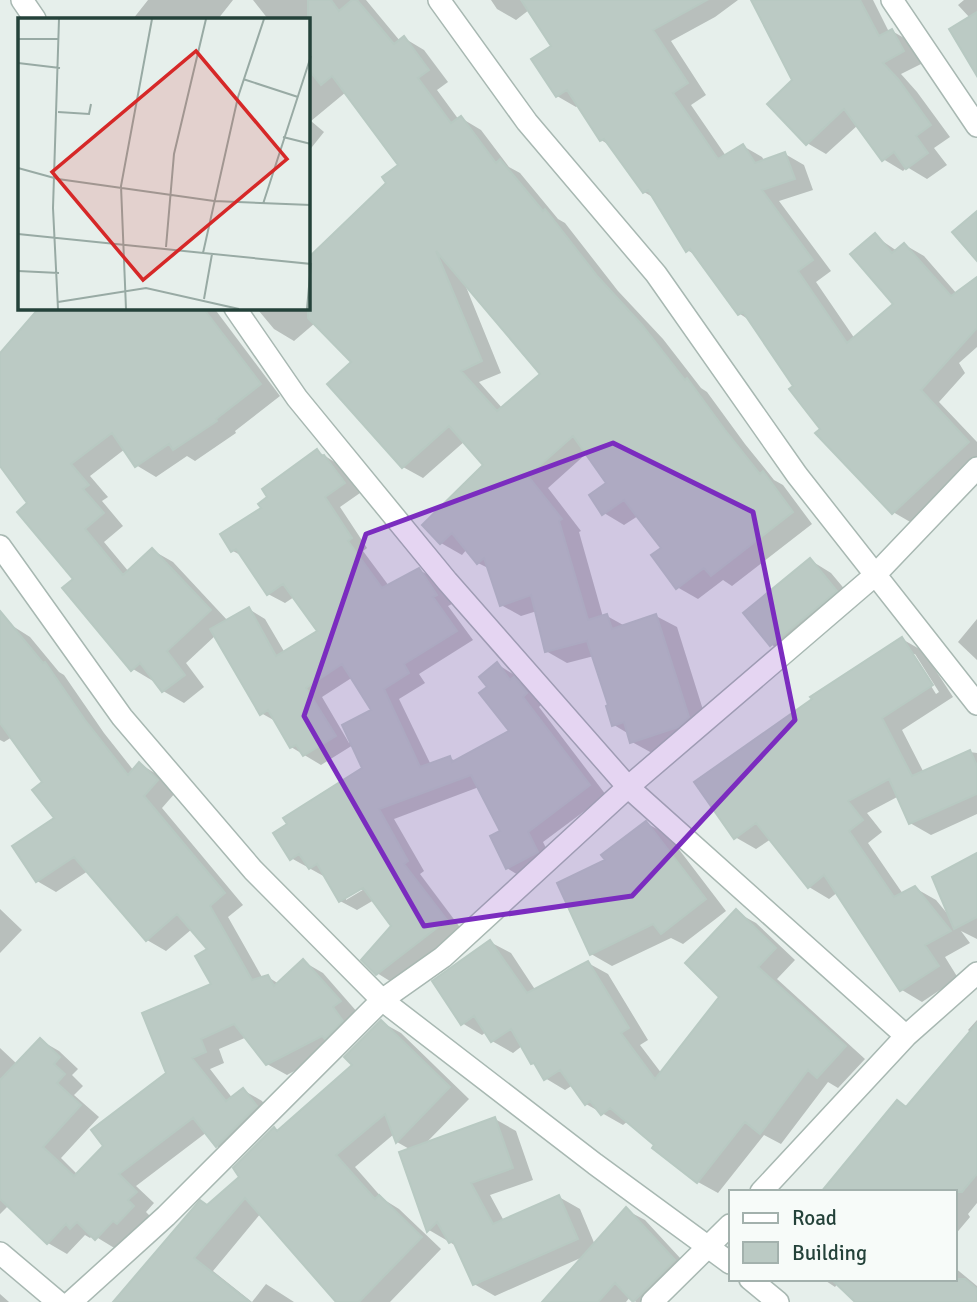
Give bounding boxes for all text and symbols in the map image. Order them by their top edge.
inset map [18,18,310,310]
legend [729,1190,956,1281]
text: Road [792,1205,837,1231]
text: Building [792,1240,867,1266]

